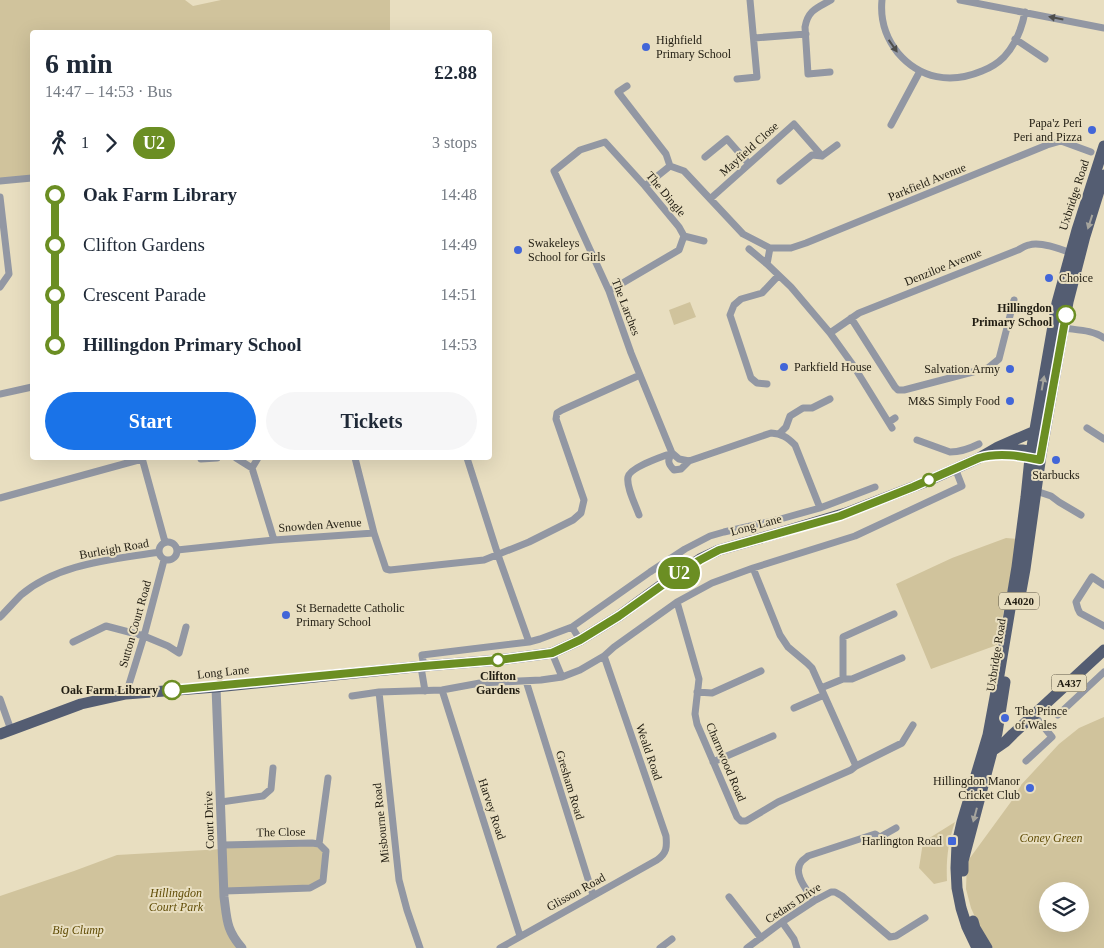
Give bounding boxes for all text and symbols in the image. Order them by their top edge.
one-way arrow [1049,14,1064,22]
place label: Highfield Primary School [656,33,732,61]
one-way arrow [888,39,898,53]
marker: Highfield Primary School [640,41,652,53]
text: 6 min [45,48,113,79]
text: £2.88 [434,62,477,83]
text: 14:47 – 14:53 · Bus [45,83,172,100]
place label: Papa'z Peri Peri and Pizza [1013,116,1083,144]
street label: Mayfield Close [717,119,781,179]
marker: Papa'z Peri Peri and Pizza [1086,124,1098,136]
icon: walk [45,129,73,157]
icon: forward [97,129,125,157]
text: U2 [143,133,165,153]
text: 1 [81,134,89,151]
text: 3 stops [432,134,477,151]
street label: Uxbridge Road [1056,158,1092,232]
street label: Parkfield Avenue [886,160,968,204]
street label: The Dingle [643,169,689,219]
text: Oak Farm Library [83,184,237,205]
text: 14:48 [441,186,477,203]
one-way arrow [1086,215,1094,230]
text: Clifton Gardens [83,234,205,255]
text: 14:49 [441,236,477,253]
place label: Swakeleys School for Girls [528,236,606,264]
marker: Swakeleys School for Girls [512,244,524,256]
street label: Denziloe Avenue [902,245,984,289]
place label: Choice [1059,271,1093,285]
marker: Choice [1043,272,1055,284]
street label: The Larches [609,277,643,338]
text: Crescent Parade [83,284,206,305]
text: 14:51 [441,286,477,303]
place label: Hillingdon Primary School [972,301,1053,329]
marker: Hillingdon Primary School [1056,305,1076,325]
text: Hillingdon Primary School [83,334,302,355]
text: 14:53 [441,336,477,353]
place label: Parkfield House [794,360,872,374]
marker: Parkfield House [778,361,790,373]
place label: Salvation Army [924,362,1000,376]
marker: Salvation Army [1004,363,1016,375]
one-way arrow [1040,374,1048,390]
button: Start [45,392,256,450]
button: Tickets [266,392,477,450]
place label: M&S Simply Food [908,394,1000,408]
marker: M&S Simply Food [1004,395,1016,407]
marker: Starbucks [1050,454,1062,466]
place label: Starbucks [1032,468,1080,482]
unlabelled marker [922,473,936,487]
street label: Long Lane [729,511,783,539]
street label: Snowden Avenue [278,515,362,535]
street label: Burleigh Road [78,536,150,562]
line badge: U2 [656,557,702,589]
text: U2 [668,563,690,583]
street label: Sutton Court Road [116,579,154,669]
road number: A4020 [999,592,1039,610]
place label: St Bernadette Catholic Primary School [296,601,405,629]
marker: St Bernadette Catholic Primary School [280,609,292,621]
street label: Uxbridge Road [983,618,1009,692]
marker: Clifton Gardens [491,653,505,667]
street label: Long Lane [196,662,250,682]
place label: Clifton Gardens [476,669,520,697]
road number: A437 [1052,674,1086,691]
marker: Oak Farm Library [162,680,182,700]
place label: Oak Farm Library [61,683,158,697]
place label: The Prince of Wales [1015,704,1067,732]
marker: The Prince of Wales [999,712,1011,724]
street label: Charnwood Road [703,720,749,804]
street label: Weald Road [633,722,665,782]
street label: Gresham Road [553,749,587,821]
place label: Hillingdon Manor Cricket Club [933,774,1020,802]
street label: Harvey Road [476,777,508,841]
street label: Misbourne Road [370,782,392,864]
marker: Hillingdon Manor Cricket Club [1024,782,1036,794]
street label: Court Drive [201,791,217,849]
one-way arrow [970,807,978,822]
street label: The Close [256,825,306,839]
park label: Coney Green [1019,831,1083,845]
place label: Harlington Road [862,834,942,848]
marker: Harlington Road [946,835,958,847]
street label: Glisson Road [544,870,608,914]
street label: Cedars Drive [762,880,824,926]
map controls [1039,882,1089,932]
button: layers [1039,882,1089,932]
park label: Hillingdon Court Park [149,886,204,914]
park label: Big Clump [52,923,104,937]

